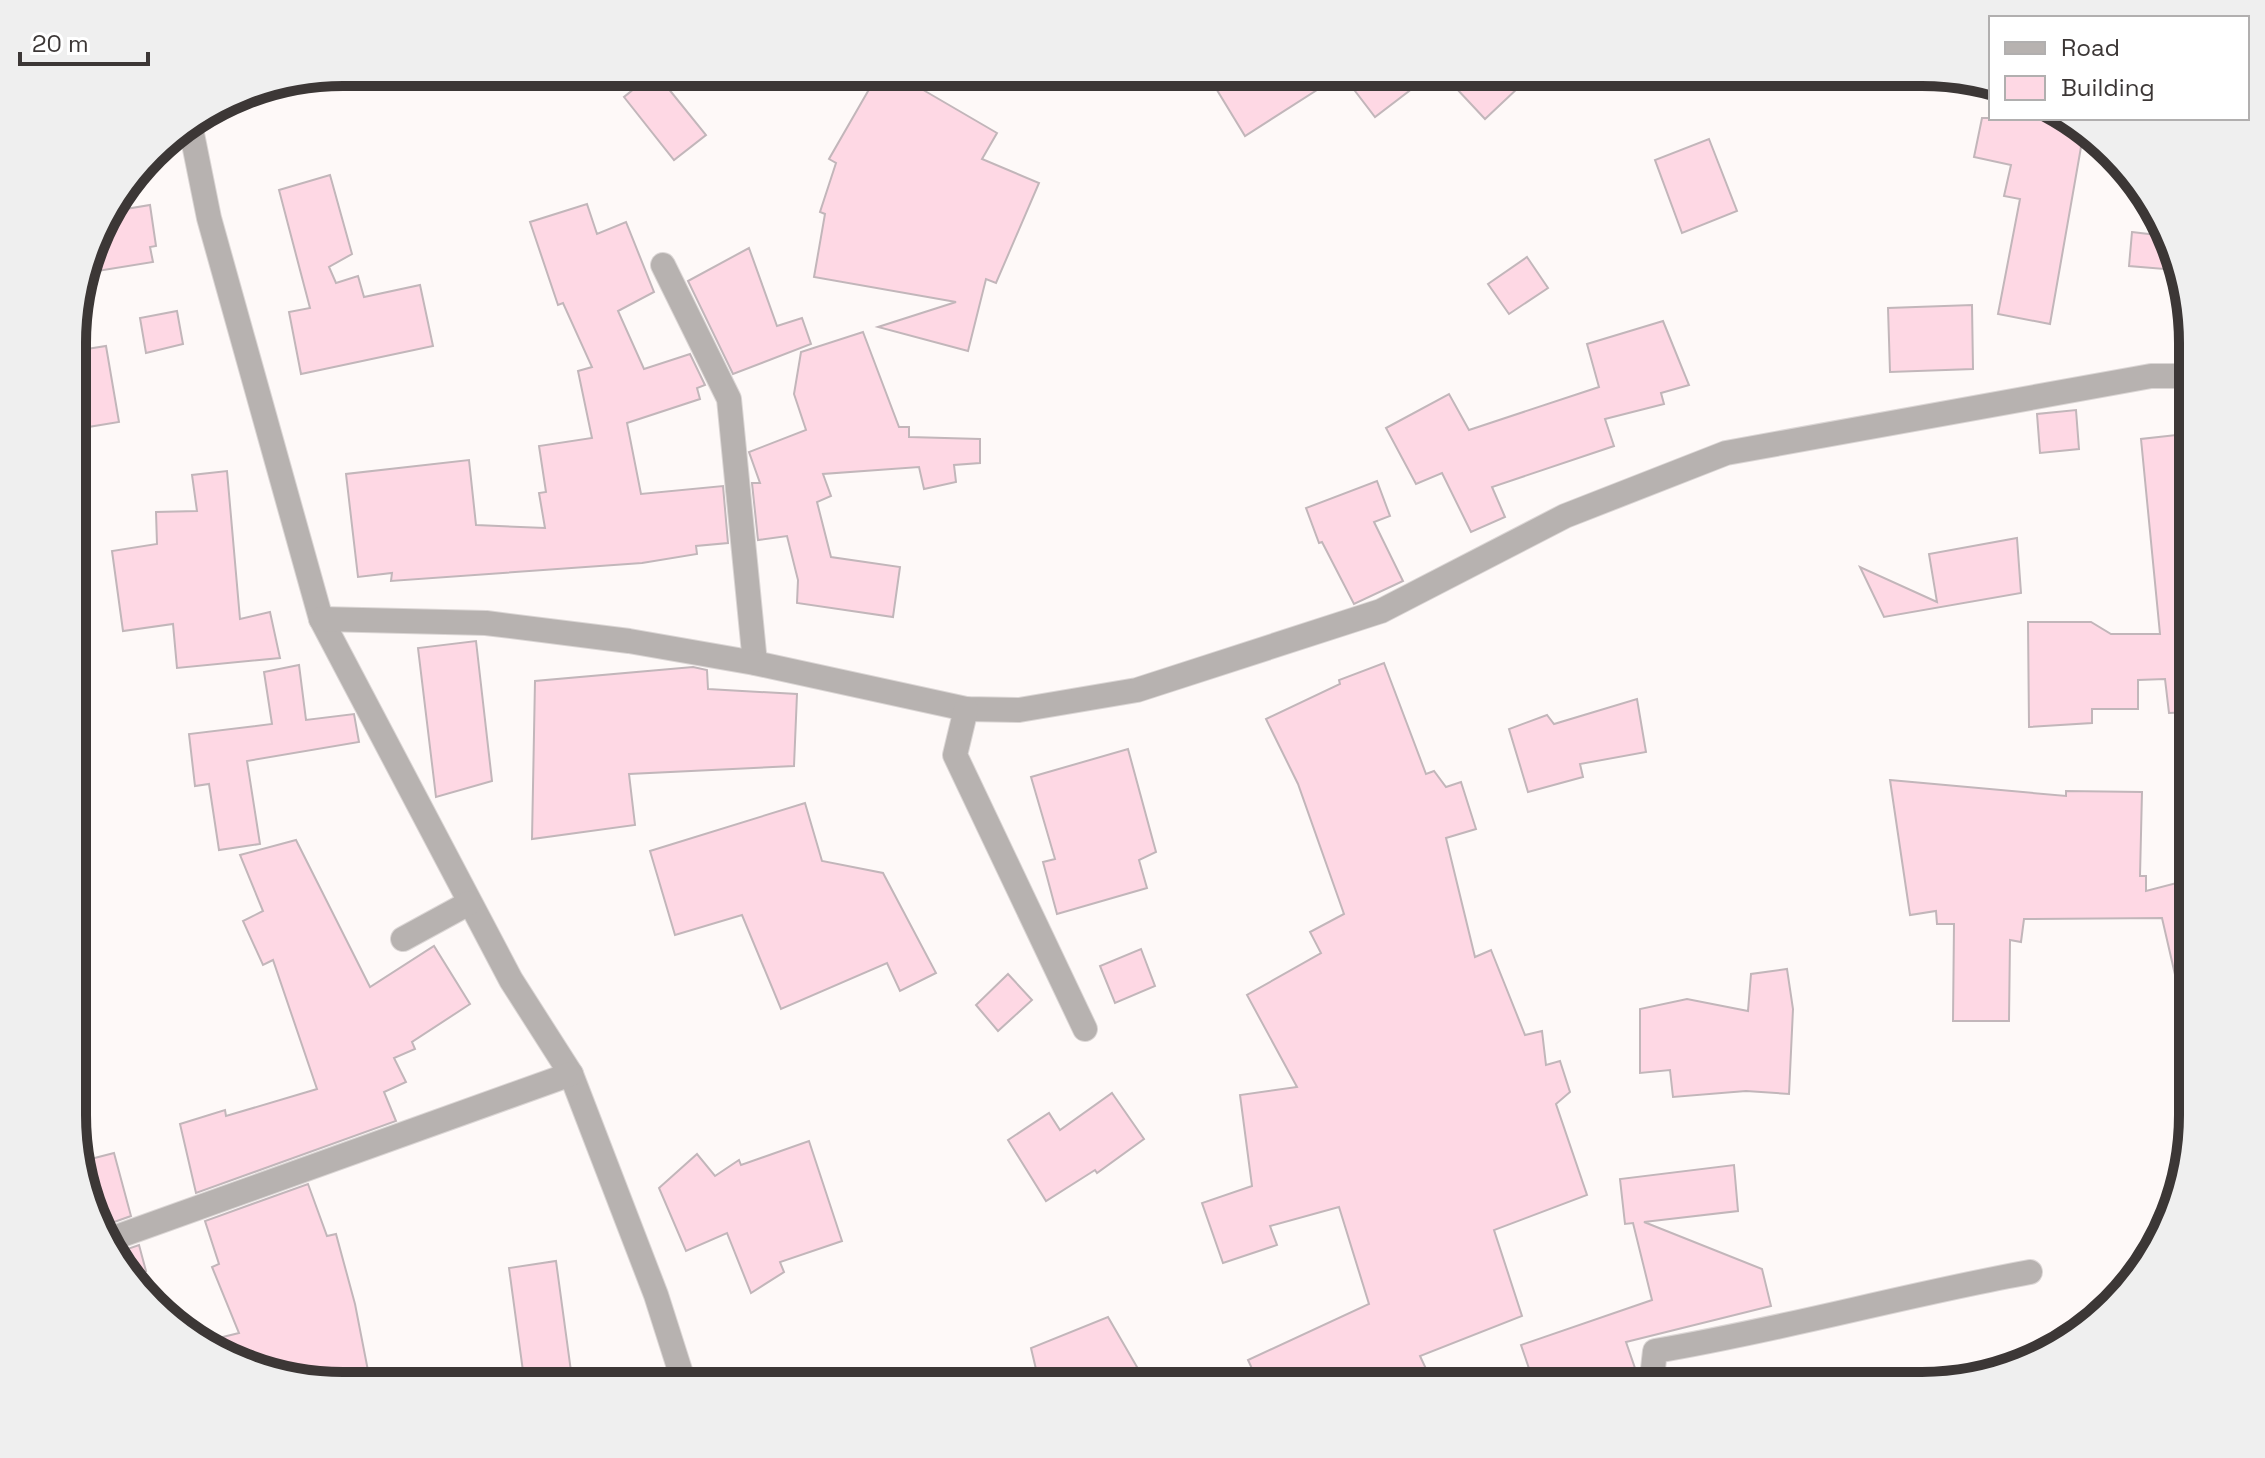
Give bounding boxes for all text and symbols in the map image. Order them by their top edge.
scale bar [20,16,148,66]
legend [1989,16,2249,120]
text: 20 m [32,28,89,59]
text: Road [2061,32,2120,63]
text: Building [2061,72,2155,103]

